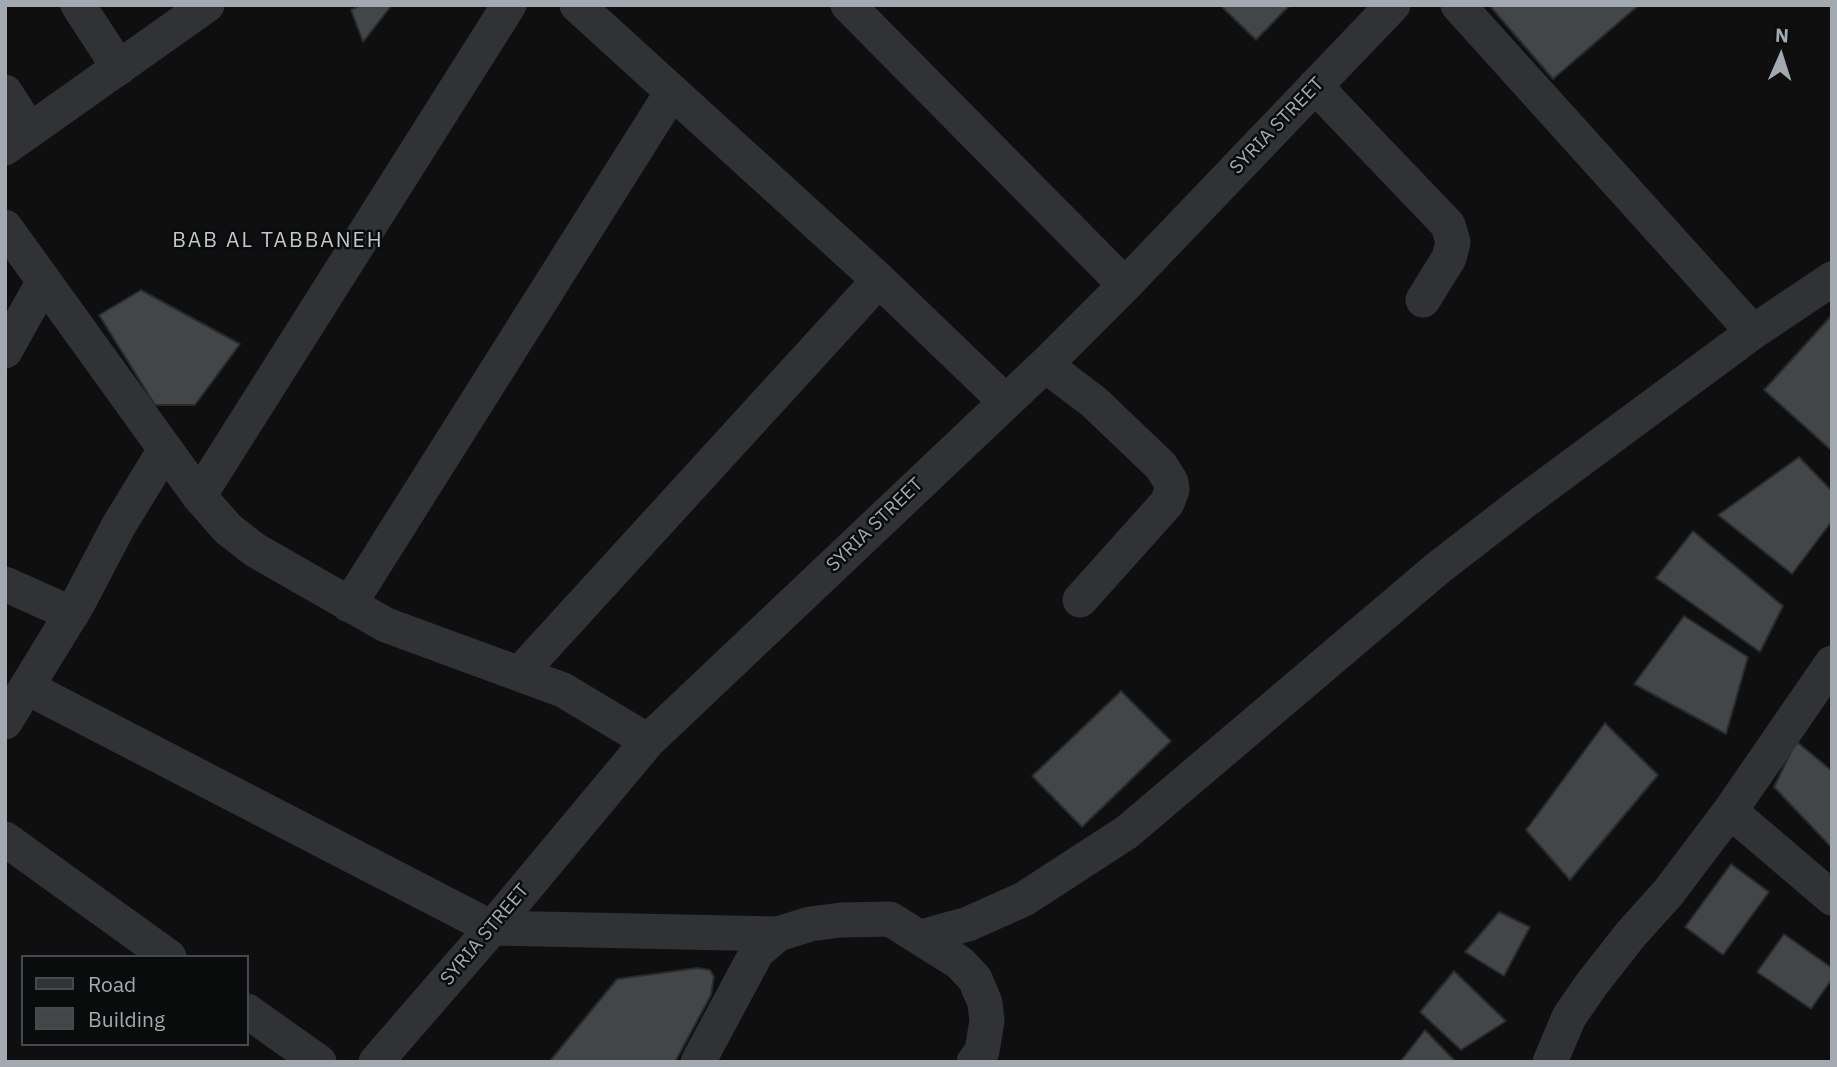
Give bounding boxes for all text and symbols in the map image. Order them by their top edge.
north arrow [1746,21,1816,91]
text: N [1775,23,1790,47]
street label: SYRIA STREET [1225,73,1329,179]
district label: BAB AL TABBANEH [174,228,382,254]
street label: SYRIA STREET [822,473,928,577]
street label: SYRIA STREET [436,880,534,990]
legend [21,955,248,1046]
text: Road [88,970,136,998]
text: Building [88,1005,165,1033]

